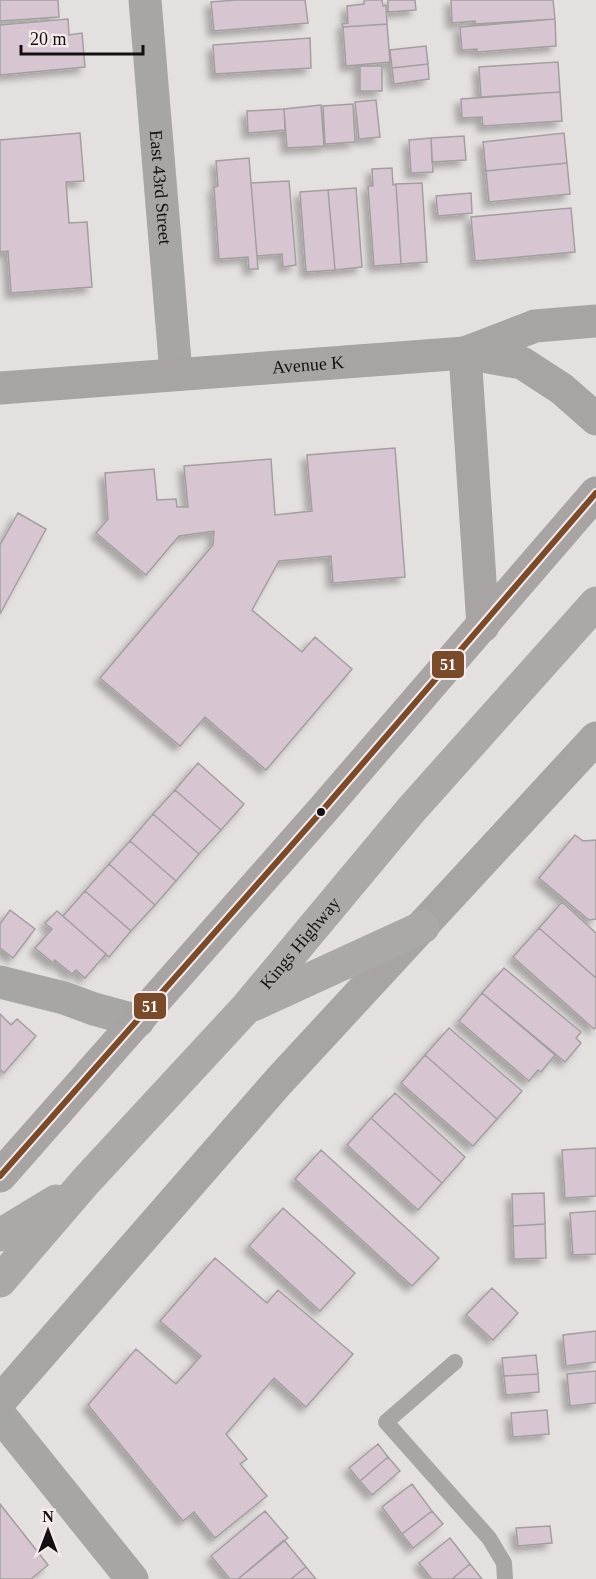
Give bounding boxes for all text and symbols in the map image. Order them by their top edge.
scale bar [21,18,142,56]
text: 20 m [30,29,67,49]
street label: East 43rd Street [146,129,175,246]
street label: Avenue K [271,352,345,377]
line badge: 51 [431,650,465,679]
text: 51 [440,656,456,673]
unlabelled marker [315,806,327,818]
street label: Kings Highway [256,893,344,993]
line badge: 51 [133,992,167,1020]
text: 51 [142,998,158,1015]
north arrow [18,1501,78,1561]
text: N [42,1508,54,1525]

